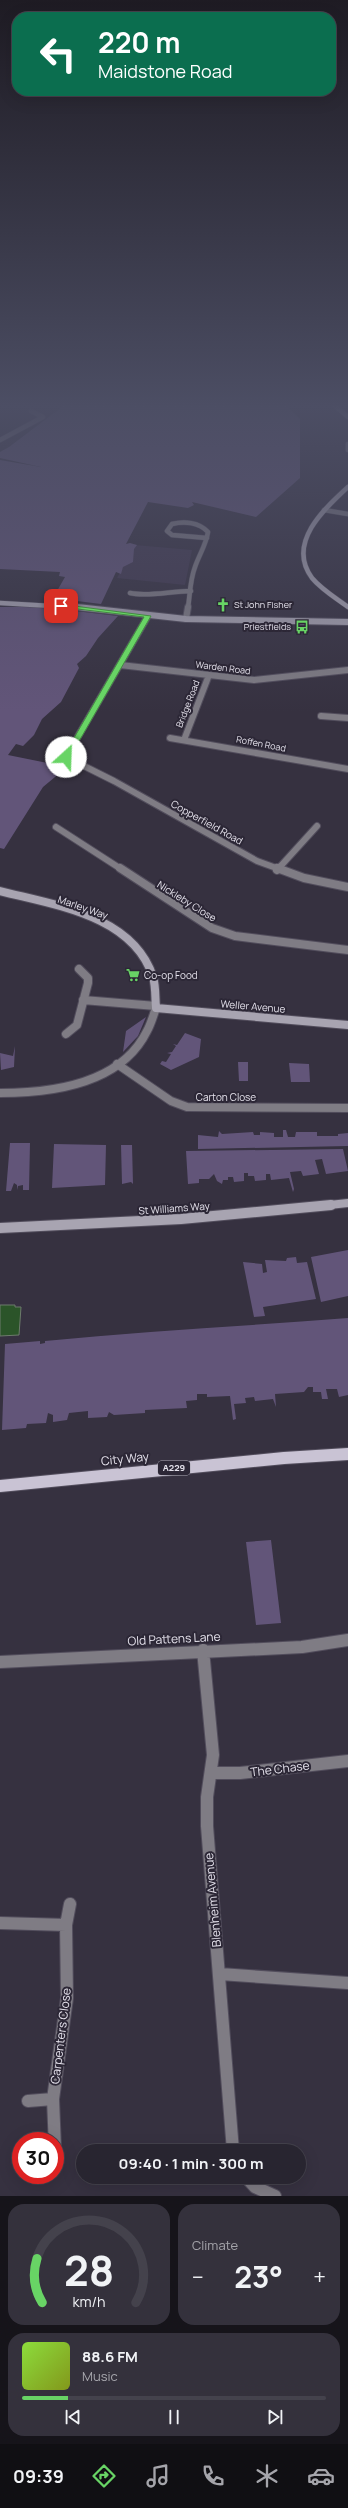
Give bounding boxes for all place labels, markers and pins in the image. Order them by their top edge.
pin [44,589,78,623]
church icon: St John Fisher [215,597,231,613]
place label: St John Fisher [234,598,293,611]
bus stop icon: Priestfields [294,619,310,635]
place label: Priestfields [244,620,291,633]
supermarket icon: Co-op Food [125,967,141,983]
place label: Co-op Food [144,968,198,982]

